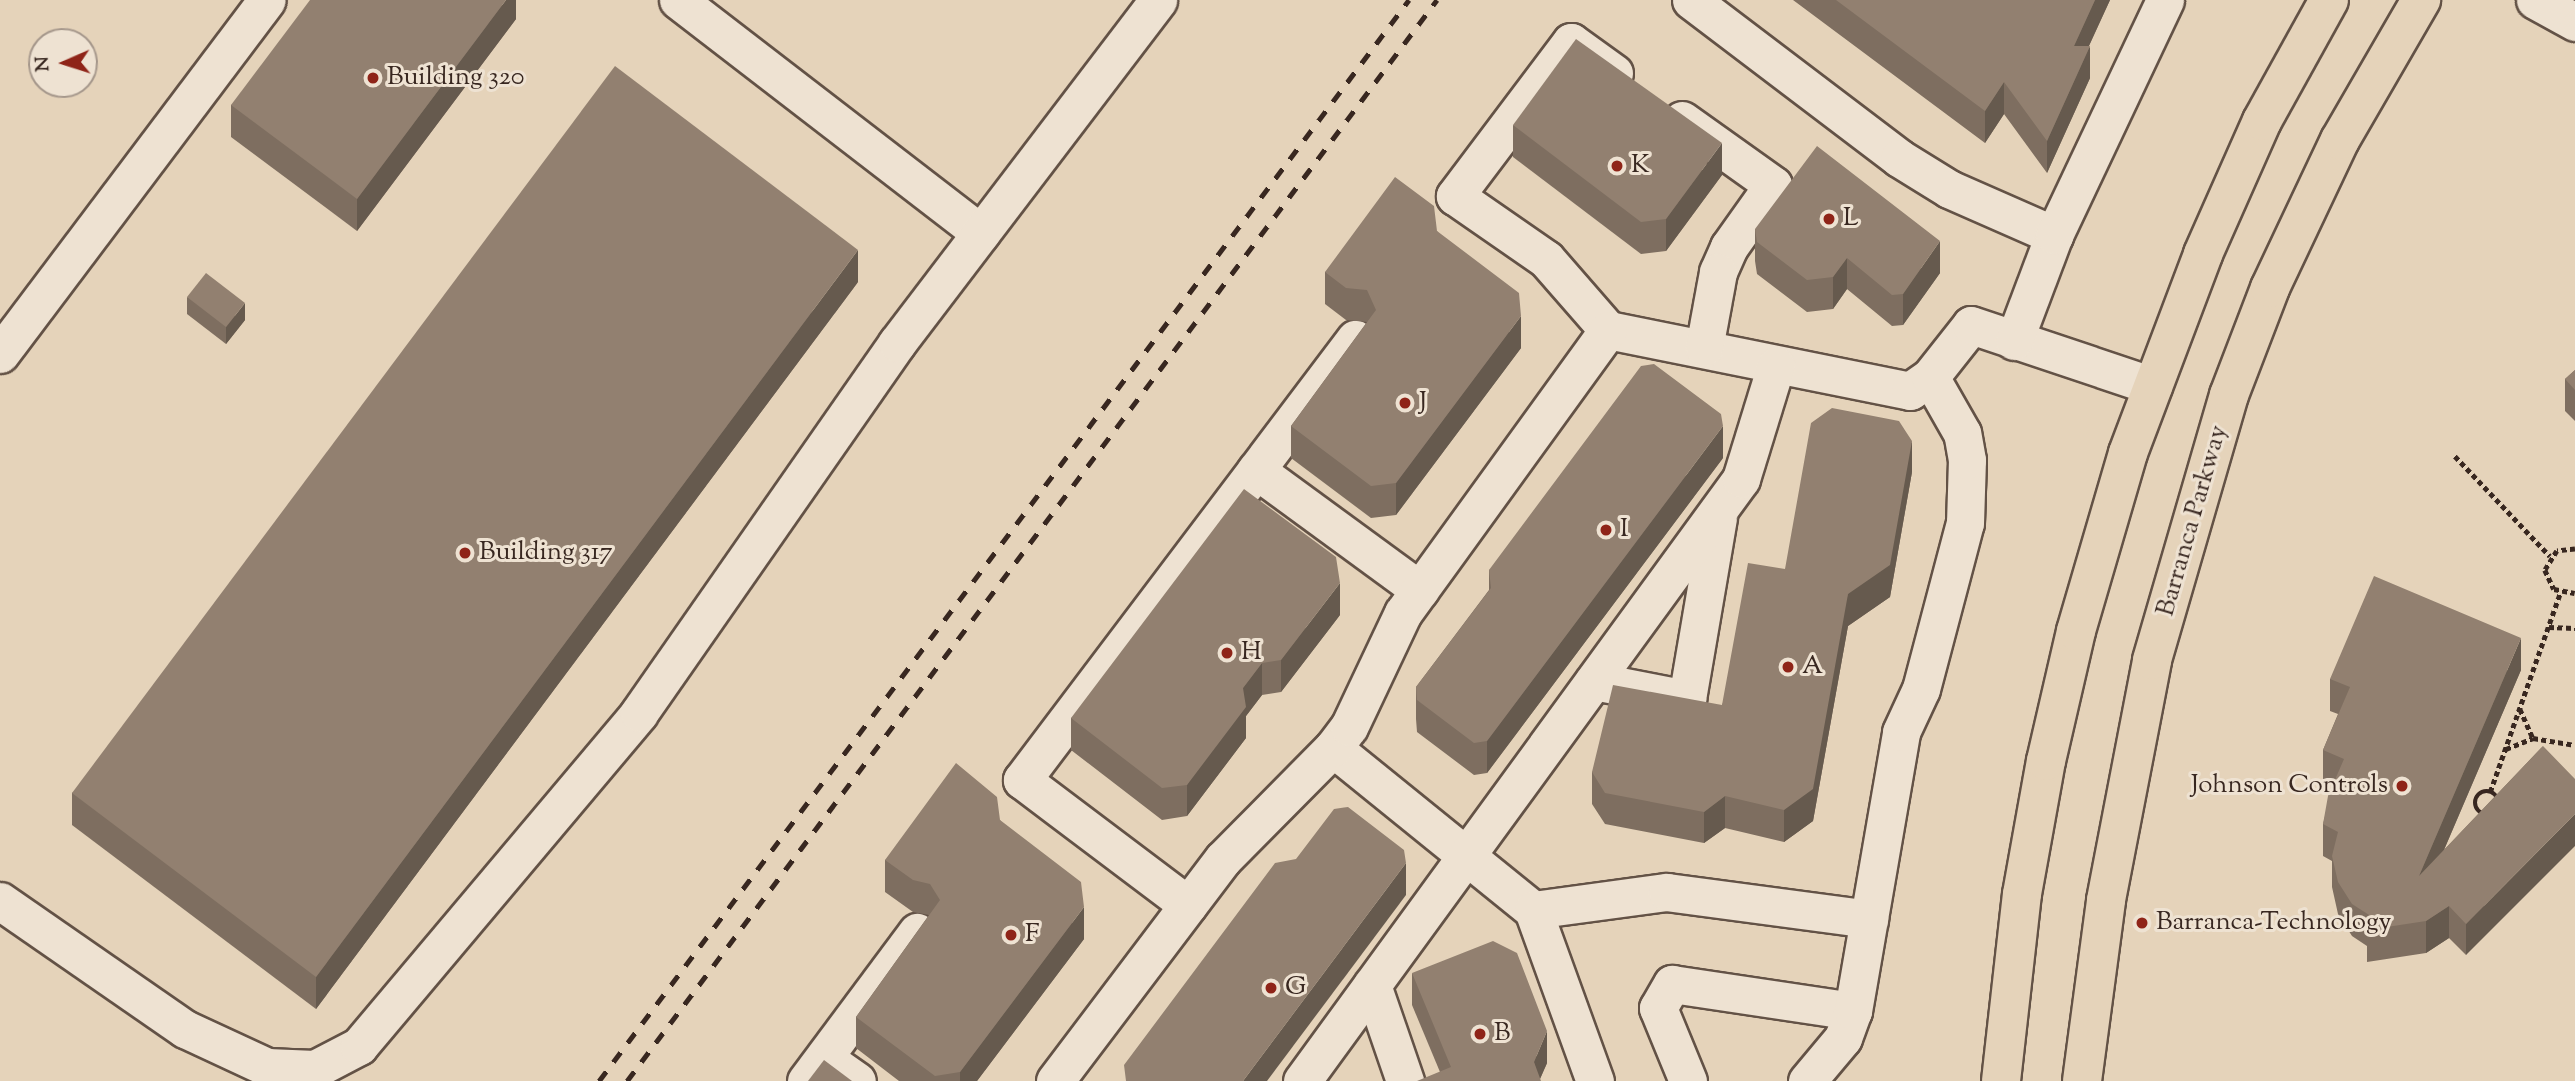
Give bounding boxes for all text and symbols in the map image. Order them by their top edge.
north arrow [28,28,98,98]
text: N [30,56,57,72]
place label: Building 320 [387,62,525,94]
marker: Building 320 [365,70,381,86]
place label: K [1631,150,1650,182]
marker: K [1609,158,1625,174]
place label: L [1843,203,1859,235]
marker: L [1821,211,1837,227]
place label: J [1419,387,1427,419]
marker: J [1397,395,1413,411]
street label: Barranca Parkway [2151,422,2235,620]
place label: I [1620,514,1629,546]
marker: I [1598,522,1614,538]
place label: Building 317 [479,537,613,569]
marker: Building 317 [457,545,473,561]
place label: H [1241,637,1262,669]
marker: H [1219,645,1235,661]
place label: A [1802,651,1823,683]
marker: A [1780,659,1796,675]
place label: Johnson Controls [2191,770,2388,802]
marker: Johnson Controls [2394,778,2410,794]
place label: Barranca-Technology [2156,907,2392,939]
marker: Barranca-Technology [2134,915,2150,931]
place label: F [1025,919,1039,951]
marker: F [1003,927,1019,943]
place label: G [1285,972,1306,1004]
marker: G [1263,980,1279,996]
place label: B [1494,1018,1510,1050]
marker: B [1472,1026,1488,1042]

